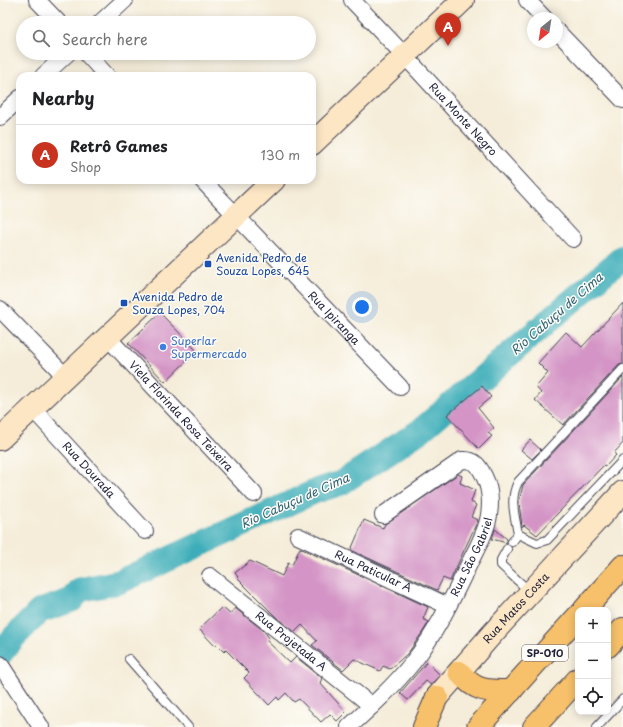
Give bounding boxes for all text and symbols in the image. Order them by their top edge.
north arrow [527,12,563,48]
pin: A [435,13,461,46]
search box [16,16,316,60]
icon: search [30,27,52,49]
text: Search here [62,27,148,50]
street label: Rua Monte Negro [425,79,502,159]
text: Nearby [32,85,94,111]
text: Retrô Games [70,134,168,157]
text: A [40,145,50,164]
text: 130 m [261,145,300,164]
text: Shop [70,157,101,176]
place label: Avenida Pedro de Souza Lopes, 645 [216,249,309,279]
marker: Avenida Pedro de Souza Lopes, 645 [203,259,213,269]
water label: Rio Cabuçu de Cima [506,268,607,358]
street label: Rua Ipiranga [304,287,365,349]
place label: Avenida Pedro de Souza Lopes, 704 [132,288,225,318]
your location [352,297,372,317]
marker: Avenida Pedro de Souza Lopes, 704 [119,298,129,308]
place label: Superlar Supermercado [171,332,247,362]
marker: Superlar Supermercado [158,342,168,352]
street label: Viela Florinda Rosa Teixeira [125,357,238,475]
street label: Rua Dourada [59,437,120,502]
water label: Rio Cabuçu de Cima [237,468,352,532]
street label: Rua São Gabriel [446,516,496,599]
street label: Rua Paticular A [332,545,415,596]
street label: Rua Matos Costa [478,568,553,647]
street label: Rua Projetada A [252,607,331,675]
map controls [575,607,611,715]
button: + [575,607,611,643]
button: − [575,643,611,679]
road number: SP-010 [522,645,568,661]
button: locate [575,679,611,715]

